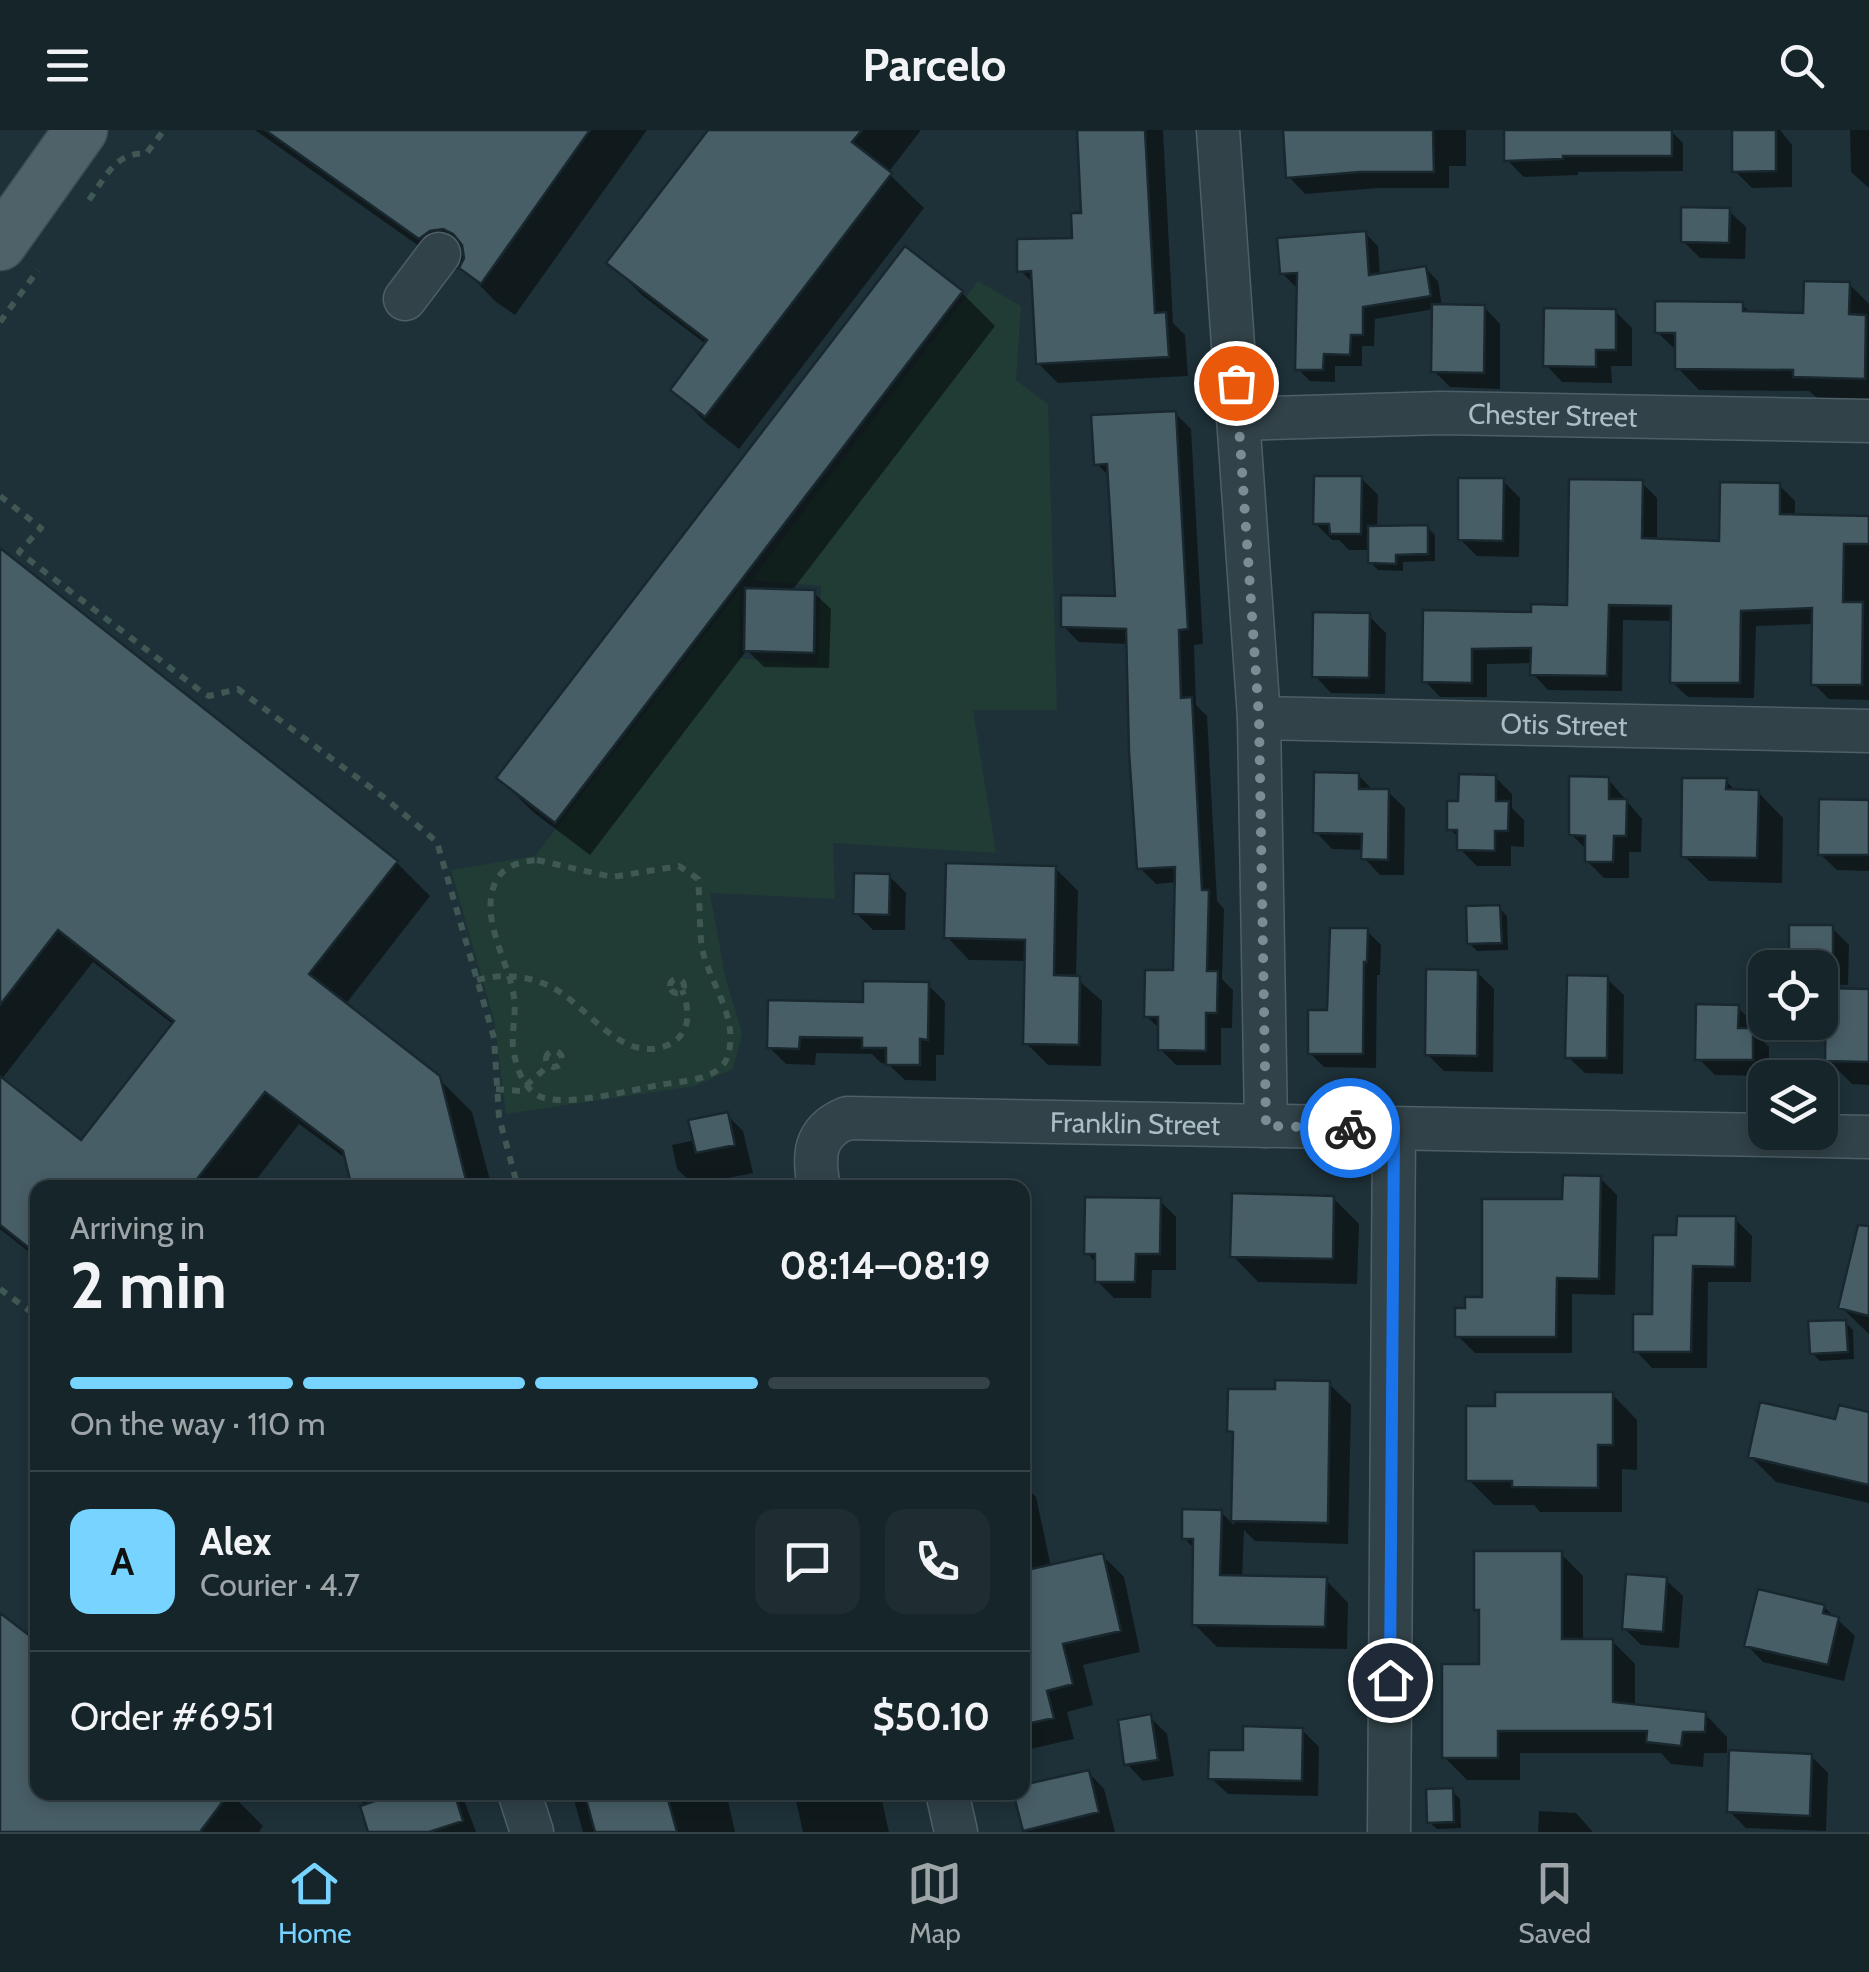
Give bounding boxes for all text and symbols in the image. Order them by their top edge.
icon: menu [40,38,95,93]
text: Parcelo [863,38,1006,92]
icon: search [1774,38,1829,93]
pin [1194,341,1279,426]
icon: bag [1209,356,1264,411]
street label: Chester Street [1468,397,1638,434]
street label: Otis Street [1500,706,1628,743]
map controls [1748,950,1838,1150]
button: locate [1748,950,1838,1040]
button: layers [1748,1060,1838,1150]
courier [1300,1078,1400,1178]
icon: bike [1323,1101,1378,1156]
street label: Franklin Street [1050,1105,1220,1142]
text: Arriving in [70,1208,205,1247]
text: 08:14–08:19 [780,1242,990,1289]
text: 2 min [70,1245,227,1324]
text: On the way · 110 m [70,1404,326,1443]
button: chat [755,1509,860,1614]
button: phone [885,1509,990,1614]
text: Alex [200,1518,271,1565]
text: A [111,1538,134,1585]
text: Courier · 4.7 [200,1565,360,1604]
pin [1348,1638,1433,1723]
icon: home [1363,1653,1418,1708]
text: Order #6951 [70,1693,274,1740]
text: $50.10 [873,1693,990,1740]
tab: Home [278,1856,352,1950]
tab: Map [907,1856,962,1950]
tab: Saved [1518,1856,1591,1950]

